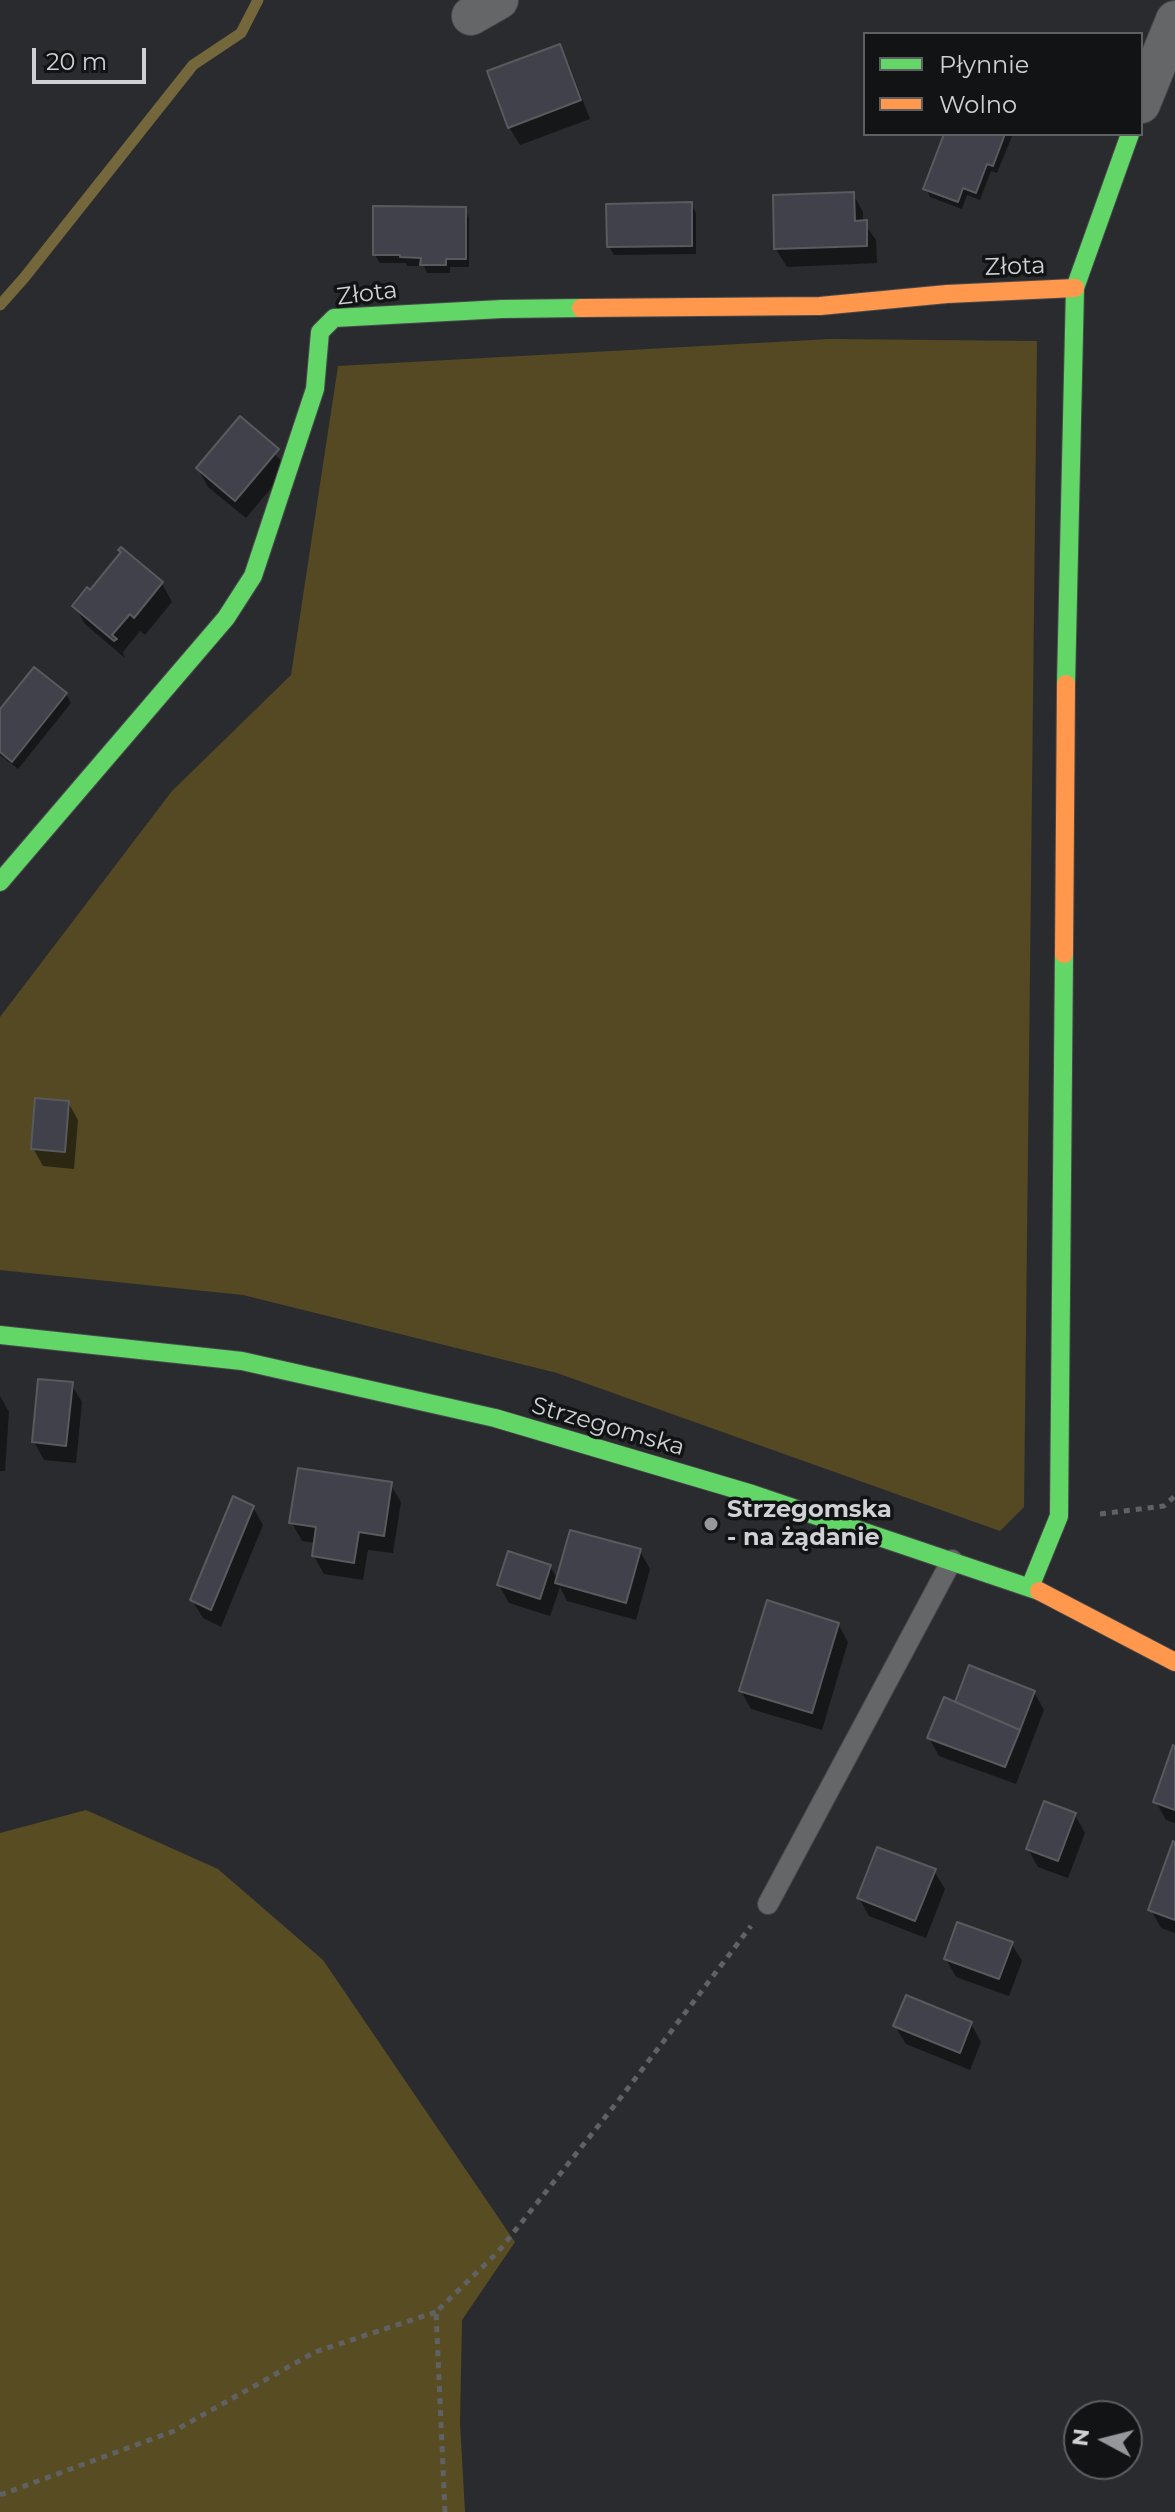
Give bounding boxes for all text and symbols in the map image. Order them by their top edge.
scale bar [36,32,150,82]
legend [863,32,1143,136]
text: 20 m [46,47,107,76]
text: Płynnie [939,50,1029,79]
text: Wolno [939,90,1017,119]
street label: Złota [984,252,1046,282]
street label: Złota [335,276,399,312]
street label: Strzegomska [528,1391,688,1463]
place label: Strzegomska - na żądanie [727,1496,892,1552]
marker: Strzegomska - na żądanie [702,1515,720,1533]
north arrow [1063,2400,1143,2480]
text: N [1066,2427,1095,2448]

